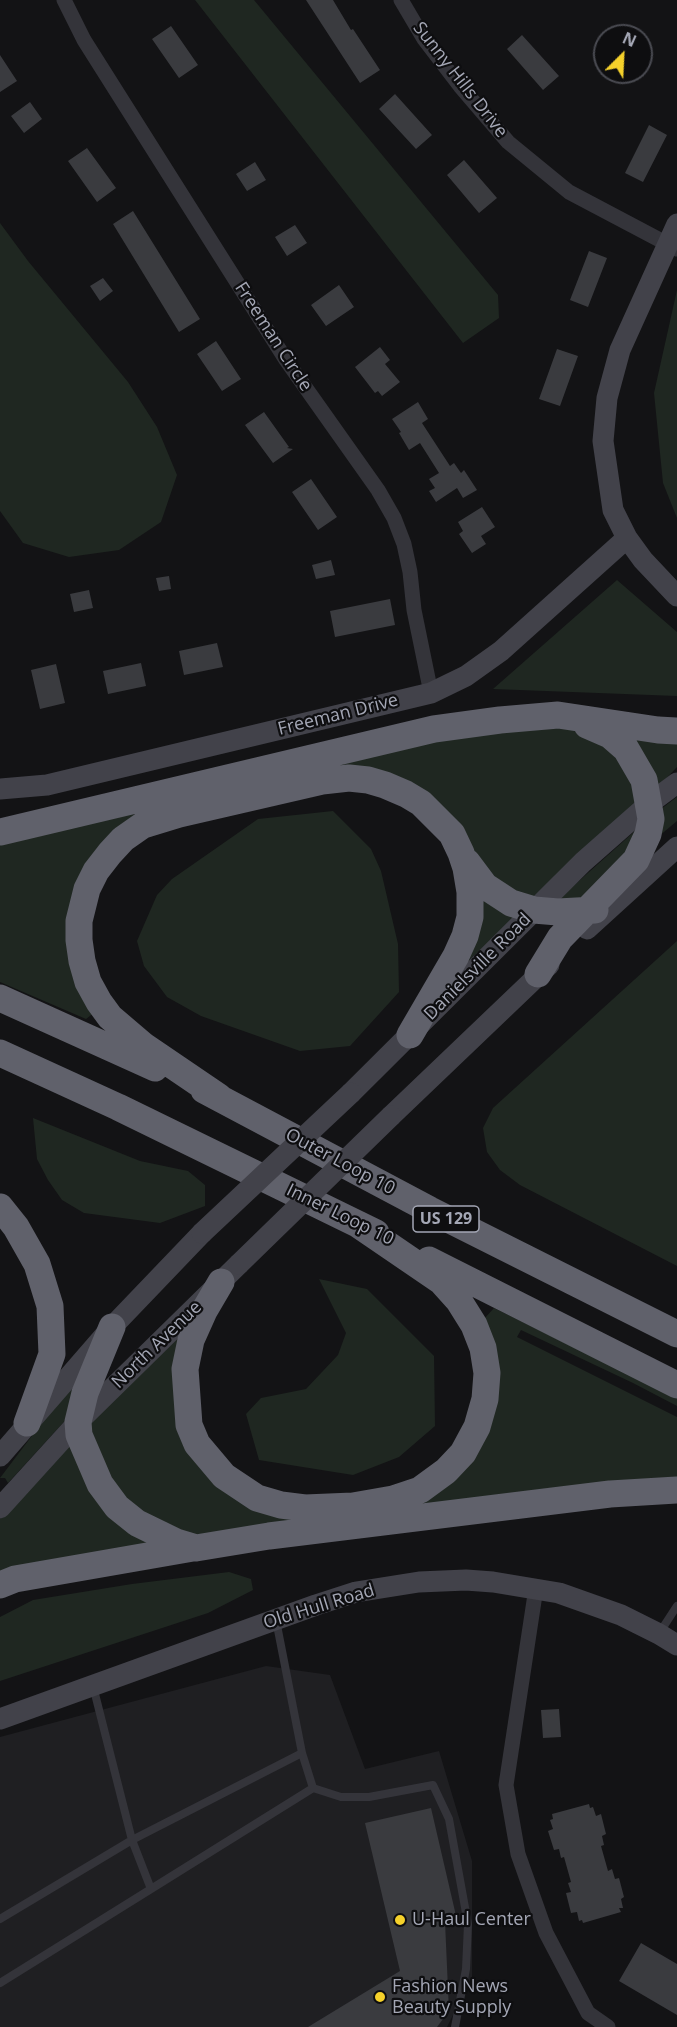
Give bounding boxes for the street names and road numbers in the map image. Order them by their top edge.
street label: Sunny Hills Drive [408,18,512,142]
street label: Freeman Circle [230,278,316,396]
street label: Freeman Drive [276,690,400,740]
street label: Danielsville Road [420,909,536,1025]
street label: Outer Loop 10 [282,1124,398,1200]
street label: Inner Loop 10 [283,1180,397,1250]
road number: US 129 [413,1206,479,1232]
street label: North Avenue [108,1297,206,1393]
street label: Old Hull Road [261,1580,377,1634]

